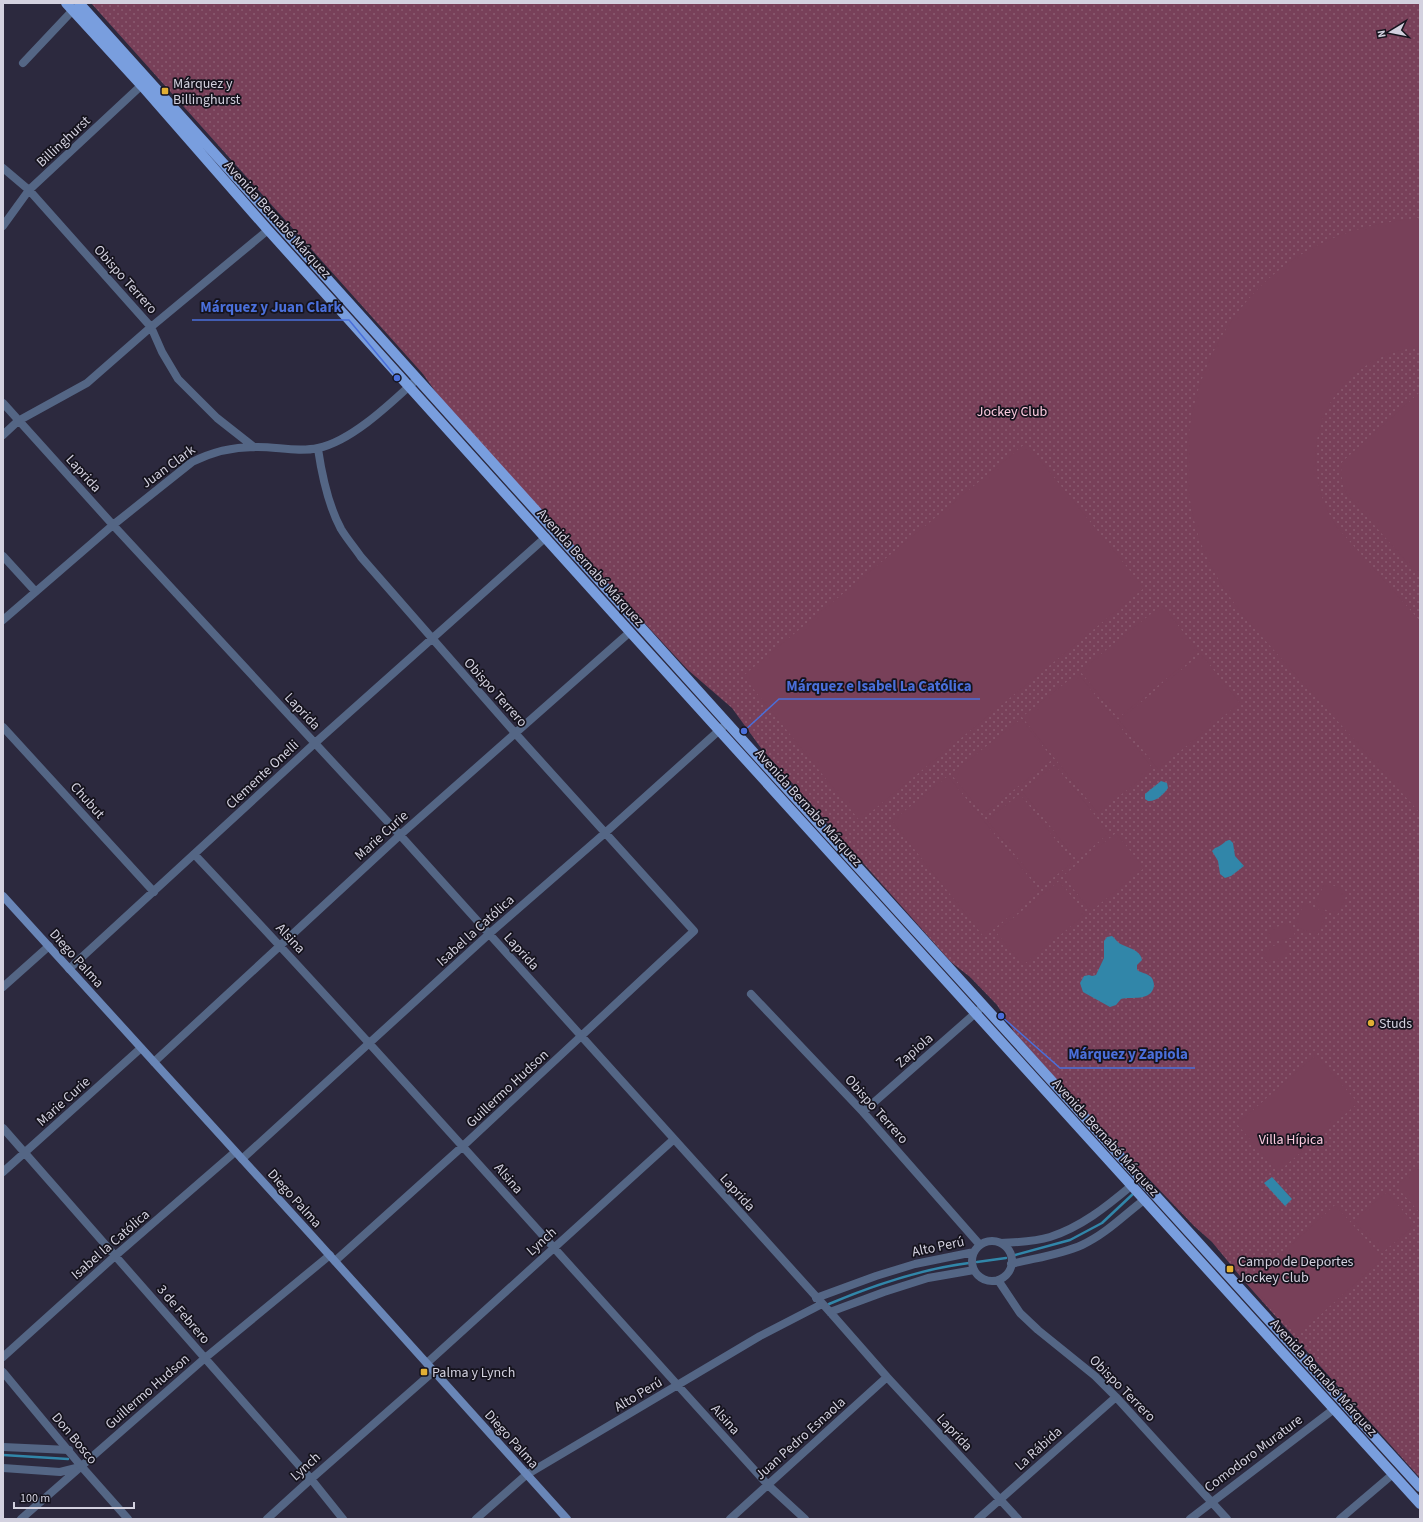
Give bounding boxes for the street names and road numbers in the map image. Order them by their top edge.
street label: Billinghurst [32,111,95,172]
street label: Avenida Bernabé Márquez [219,156,336,283]
street label: Obispo Terrero [89,241,162,319]
street label: Juan Clark [138,440,200,493]
street label: Laprida [61,450,106,497]
street label: Avenida Bernabé Márquez [532,504,649,631]
street label: Obispo Terrero [459,654,532,732]
street label: Laprida [280,688,325,735]
street label: Clemente Onelli [222,736,304,814]
street label: Avenida Bernabé Márquez [750,744,867,871]
street label: Chubut [65,778,109,824]
street label: Marie Curie [350,806,413,865]
street label: Isabel la Católica [432,890,519,971]
street label: Alsina [271,919,310,958]
street label: Diego Palma [44,925,108,992]
street label: Laprida [499,928,544,975]
street label: Zapiola [892,1029,938,1073]
street label: Guillermo Hudson [462,1045,553,1132]
street label: Obispo Terrero [840,1071,913,1149]
street label: Marie Curie [32,1072,95,1131]
street label: Avenida Bernabé Márquez [1047,1074,1164,1201]
street label: Alsina [489,1159,527,1199]
street label: Diego Palma [262,1165,326,1232]
street label: Laprida [715,1169,760,1216]
street label: Isabel la Católica [67,1205,154,1285]
street label: Lynch [522,1223,561,1261]
street label: Alto Perú [910,1232,966,1262]
street label: 3 de Febrero [152,1281,215,1349]
street label: Avenida Bernabé Márquez [1265,1314,1382,1441]
street label: Guillermo Hudson [101,1349,194,1434]
street label: Obispo Terrero [1085,1351,1160,1426]
street label: Alto Perú [611,1373,666,1417]
street label: Juan Pedro Esnaola [751,1393,850,1485]
street label: Alsina [706,1400,744,1439]
street label: Diego Palma [479,1406,543,1473]
street label: Don Bosco [47,1408,102,1469]
street label: Laprida [932,1409,977,1456]
street label: Comodoro Murature [1200,1410,1307,1497]
street label: La Rábida [1011,1422,1067,1475]
street label: Lynch [286,1448,325,1486]

